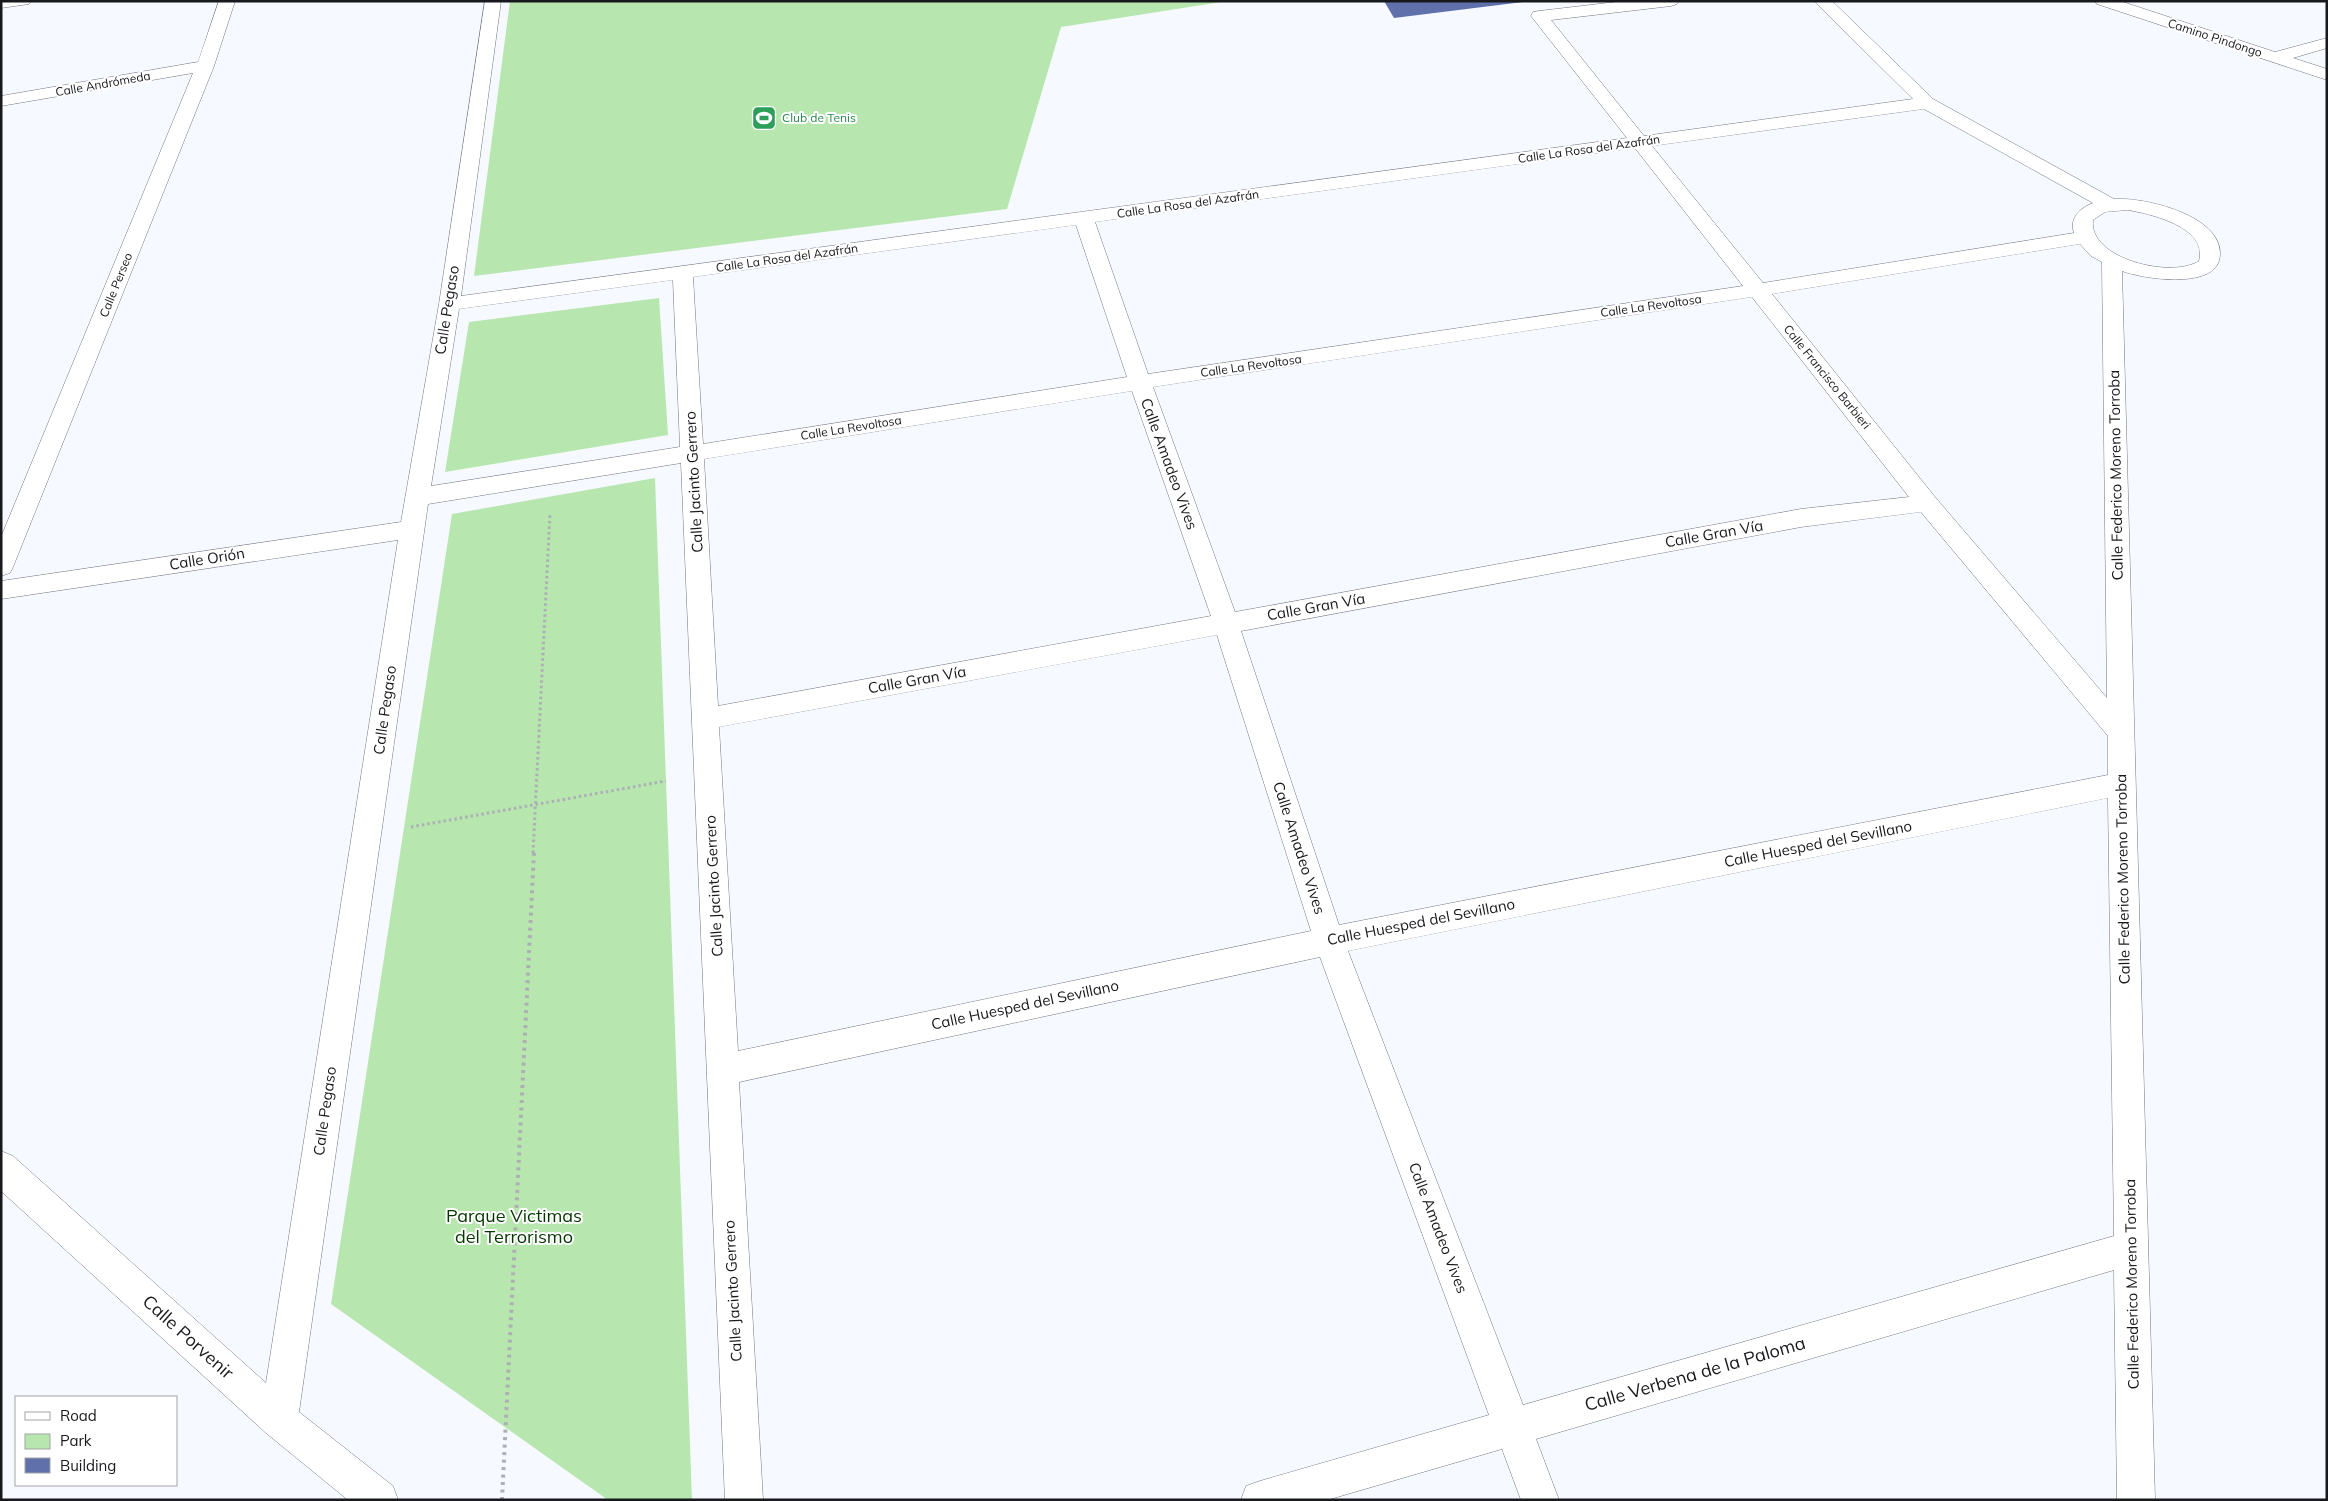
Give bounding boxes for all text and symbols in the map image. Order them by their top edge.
street label: Camino Pindongo [2166,15,2264,60]
street label: Calle Andrómeda [54,68,152,99]
sports icon: Club de Tenis [751,105,777,131]
place label: Club de Tenis [782,110,856,125]
street label: Calle La Rosa del Azafrán [1517,131,1661,166]
street label: Calle La Rosa del Azafrán [1116,186,1260,221]
street label: Calle La Rosa del Azafrán [715,240,859,275]
street label: Calle Perseo [96,250,135,319]
street label: Calle Pegaso [430,264,463,356]
street label: Calle La Revoltosa [1599,291,1703,320]
street label: Calle Francisco Barbieri [1781,322,1874,432]
street label: Calle La Revoltosa [1199,351,1303,380]
street label: Calle Federico Moreno Torroba [2104,370,2127,580]
street label: Calle Amadeo Vives [1137,395,1202,532]
street label: Calle Jacinto Gerrero [680,411,707,553]
street label: Calle La Revoltosa [799,412,903,443]
street label: Calle Gran Vía [1663,516,1764,551]
street label: Calle Orión [168,543,246,574]
street label: Calle Gran Vía [1265,589,1366,624]
street label: Calle Gran Vía [866,662,967,697]
street label: Calle Pegaso [369,664,400,756]
street label: Calle Federico Moreno Torroba [2111,774,2134,984]
street label: Calle Amadeo Vives [1269,779,1330,917]
street label: Calle Jacinto Gerrero [700,815,727,957]
street label: Calle Huesped del Sevillano [1722,816,1914,871]
street label: Calle Huesped del Sevillano [1325,894,1517,949]
street label: Calle Huesped del Sevillano [929,975,1120,1034]
street label: Calle Pegaso [309,1065,340,1157]
street label: Calle Amadeo Vives [1405,1160,1472,1296]
street label: Calle Federico Moreno Torroba [2120,1179,2143,1389]
park label: Parque Victimas del Terrorismo [446,1204,582,1248]
street label: Calle Jacinto Gerrero [719,1220,746,1362]
street label: Calle Porvenir [138,1290,239,1384]
street label: Calle Verbena de la Paloma [1582,1331,1808,1416]
legend [15,1396,178,1486]
text: Road [60,1406,97,1425]
text: Park [60,1431,92,1450]
text: Building [60,1456,116,1475]

